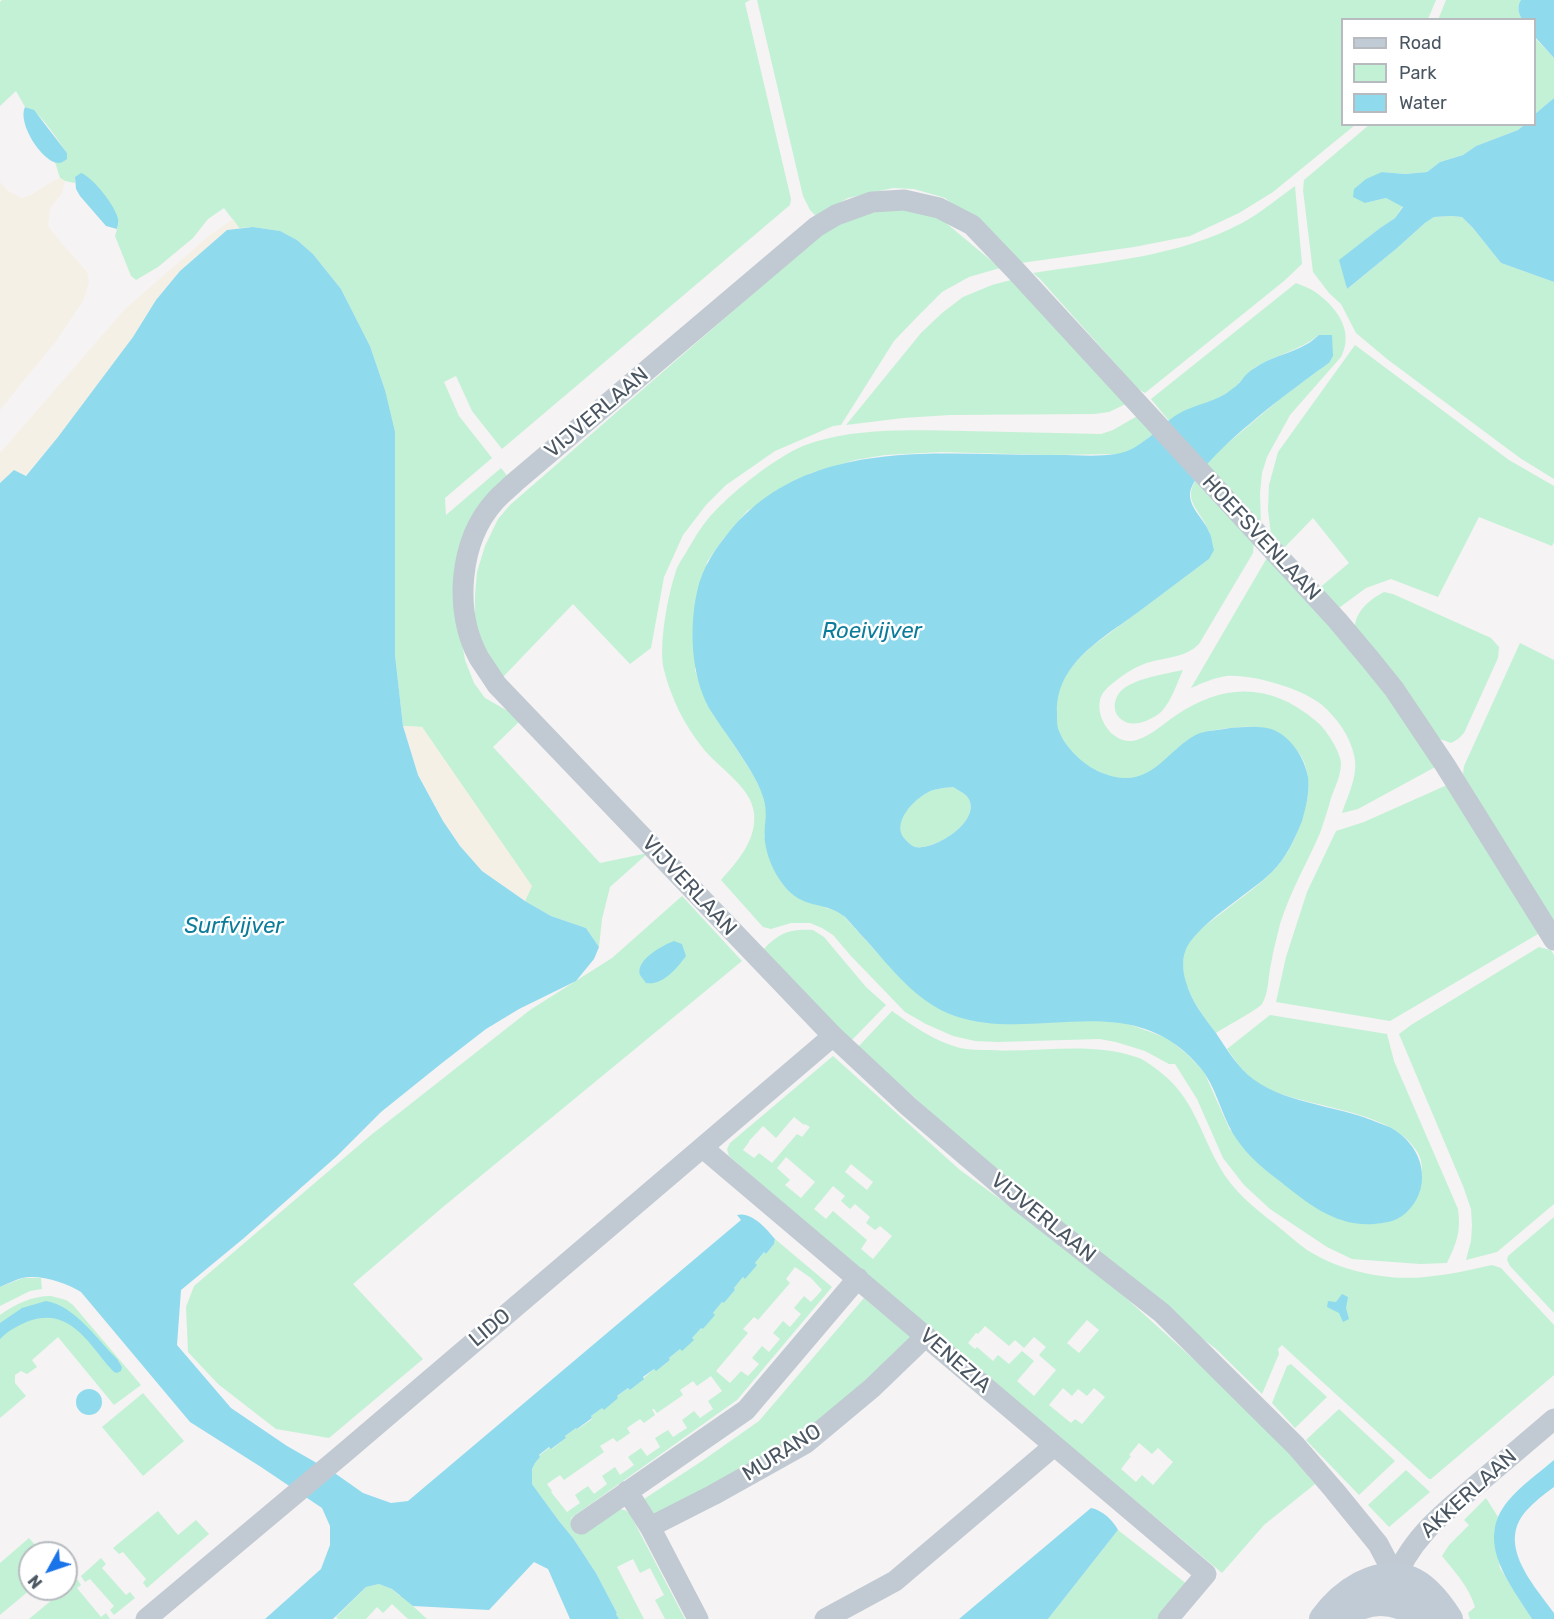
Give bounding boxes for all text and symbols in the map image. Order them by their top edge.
legend [1341,18,1536,126]
text: Road [1399,32,1442,54]
text: Park [1399,62,1436,84]
text: Water [1399,92,1447,114]
street label: VIJVERLAAN [540,362,654,464]
street label: HOEFSVENLAAN [1196,470,1326,606]
water label: Roeivijver [822,619,922,645]
street label: VIJVERLAAN [636,831,742,941]
water label: Surfvijver [184,914,284,940]
street label: VIJVERLAAN [985,1168,1101,1268]
street label: LIDO [464,1303,516,1353]
street label: VENEZIA [914,1323,996,1399]
street label: MURANO [738,1419,826,1487]
street label: AKKERLAAN [1416,1444,1522,1544]
north arrow [18,1541,78,1601]
text: N [24,1571,46,1592]

